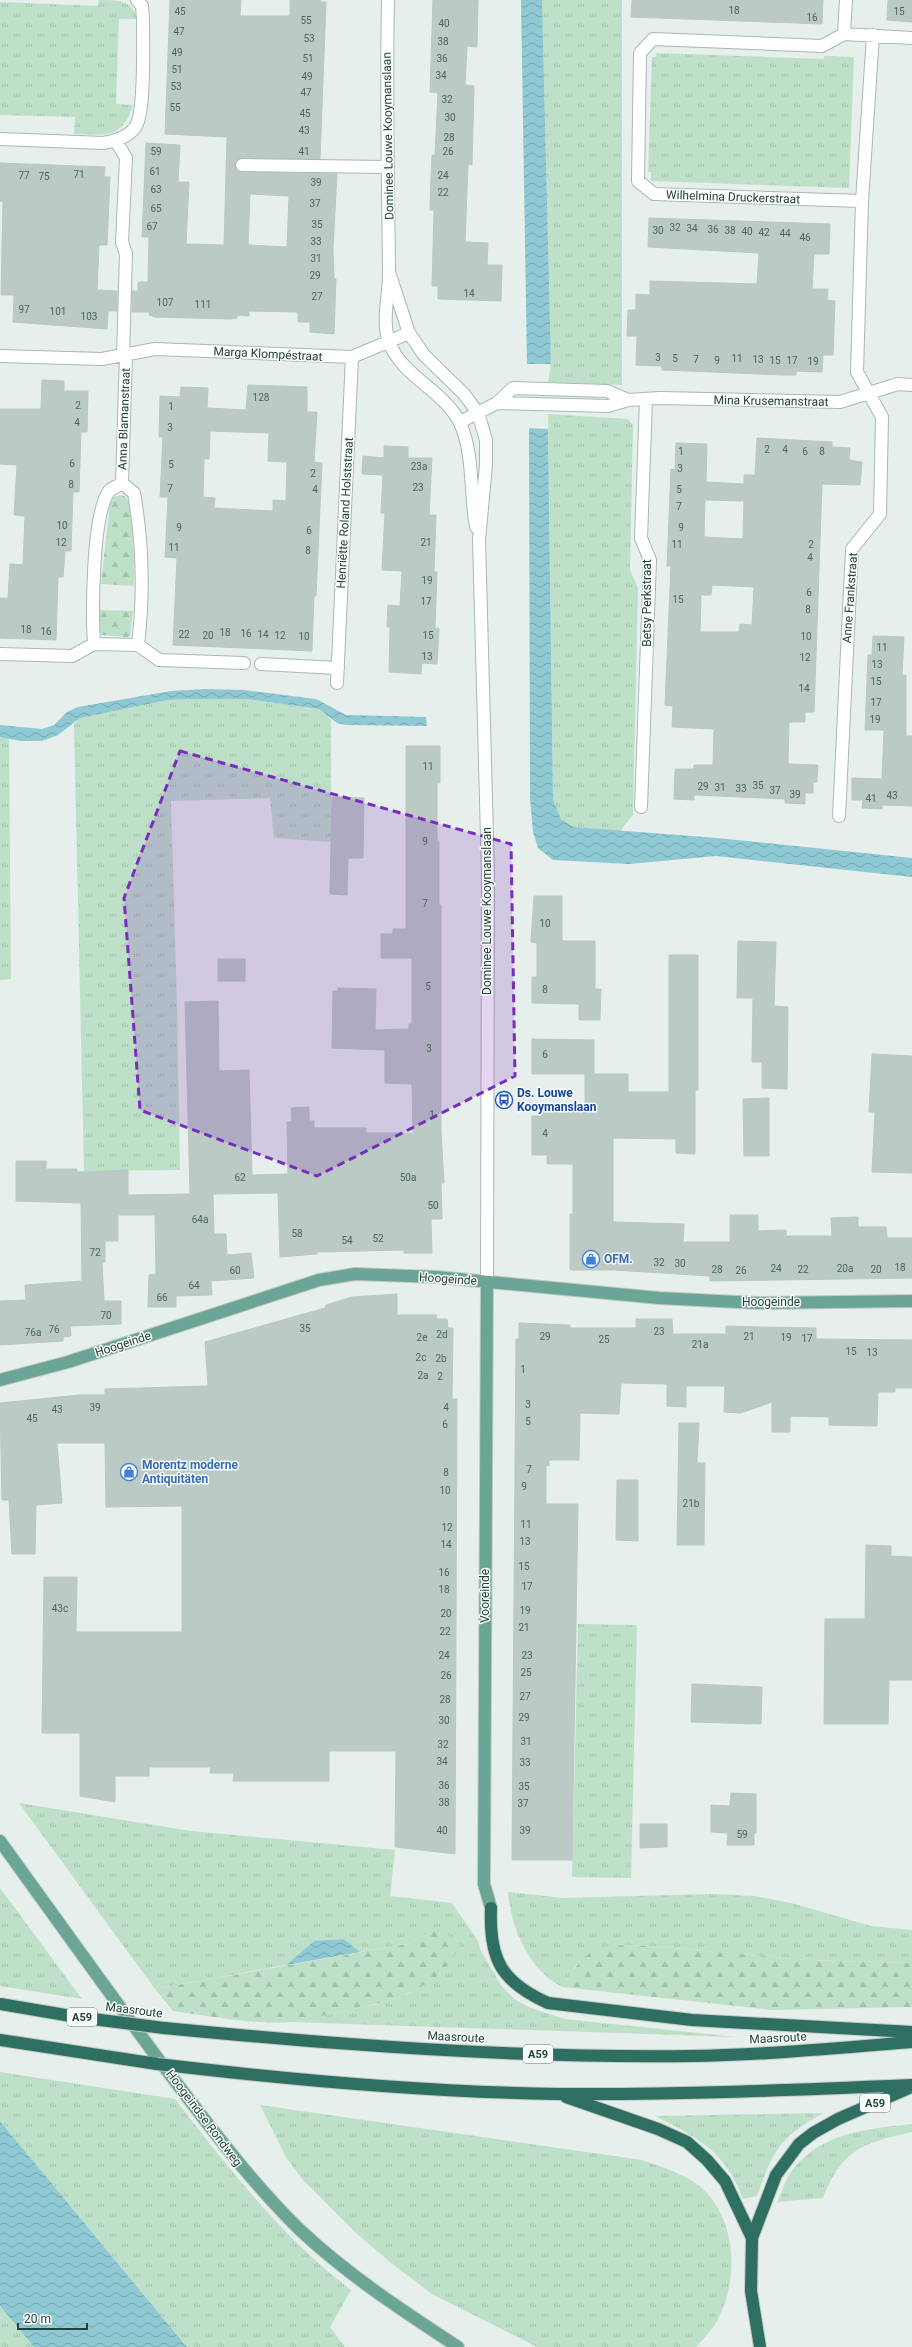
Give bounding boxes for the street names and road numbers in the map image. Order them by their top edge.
street label: Dominee Louwe Kooymanslaan [380,52,396,220]
street label: Wilhelmina Druckerstraat [666,188,800,206]
street label: Marga Klompéstraat [213,344,323,364]
street label: Anna Blamanstraat [115,368,133,470]
street label: Mina Krusemanstraat [713,393,829,409]
street label: Henriëtte Roland Holststraat [334,437,356,589]
street label: Anne Frankstraat [840,552,860,644]
street label: Betsy Perkstraat [640,559,654,647]
street label: Dominee Louwe Kooymanslaan [480,827,494,995]
street label: Hoogeinde [419,1270,477,1288]
street label: Hoogeinde [742,1295,800,1309]
street label: Hoogeinde [93,1328,153,1360]
street label: Vooreinde [478,1569,492,1623]
street label: Maasroute [105,2000,163,2020]
road number: A59 [67,2008,97,2026]
street label: Maasroute [427,2029,485,2045]
street label: Maasroute [749,2030,807,2046]
road number: A59 [523,2045,553,2063]
street label: Hoogeindse Rondweg [163,2067,245,2169]
road number: A59 [860,2094,890,2112]

